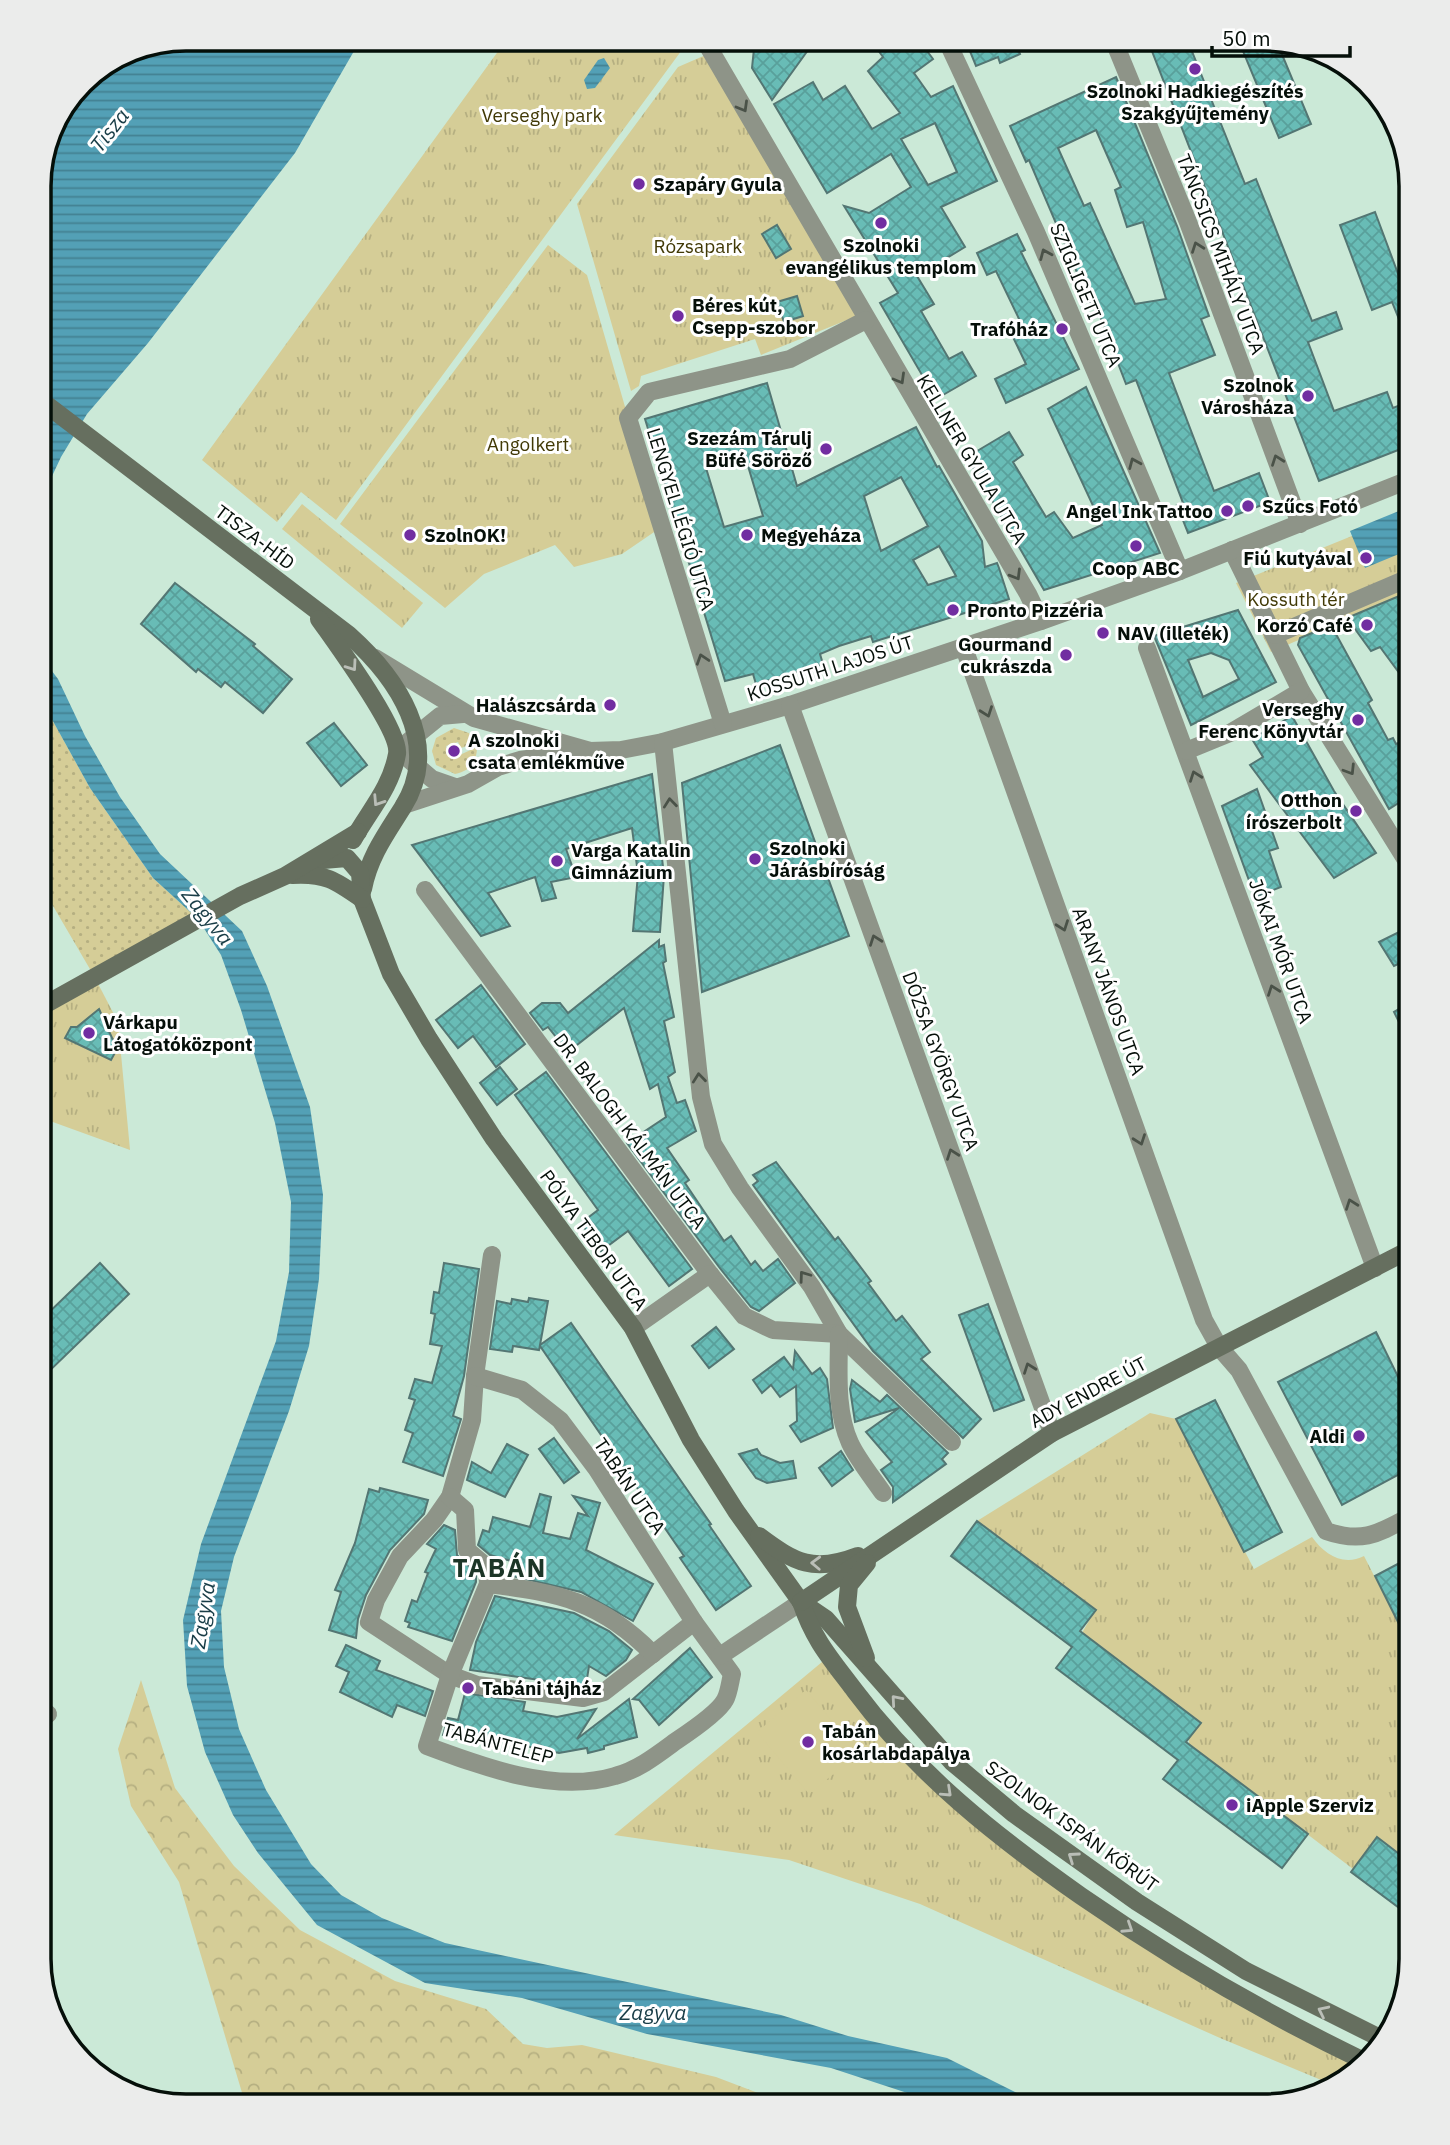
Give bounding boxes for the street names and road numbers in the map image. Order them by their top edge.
street label: TÁNCSICS MIHÁLY UTCA [1172,150,1270,358]
street label: SZIGLIGETI UTCA [1045,219,1127,371]
street label: KELLNER GYULA UTCA [912,370,1032,548]
street label: LENGYEL LÉGIÓ UTCA [642,425,720,613]
street label: TISZA-HÍD [210,499,300,575]
street label: KOSSUTH LAJOS ÚT [744,630,916,706]
street label: JÓKAI MÓR UTCA [1244,875,1318,1027]
street label: ARANY JÁNOS UTCA [1067,904,1151,1078]
street label: DÓZSA GYÖRGY UTCA [897,968,985,1154]
street label: DR. BALOGH KÁLMÁN UTCA [548,1028,712,1234]
street label: PÓLYA TIBOR UTCA [535,1165,653,1315]
street label: ADY ENDRE ÚT [1025,1351,1151,1433]
street label: TABÁN UTCA [589,1433,671,1539]
street label: TABÁNTELEP [440,1717,556,1769]
street label: SZOLNOK ISPÁN KÖRÚT [981,1755,1163,1897]

